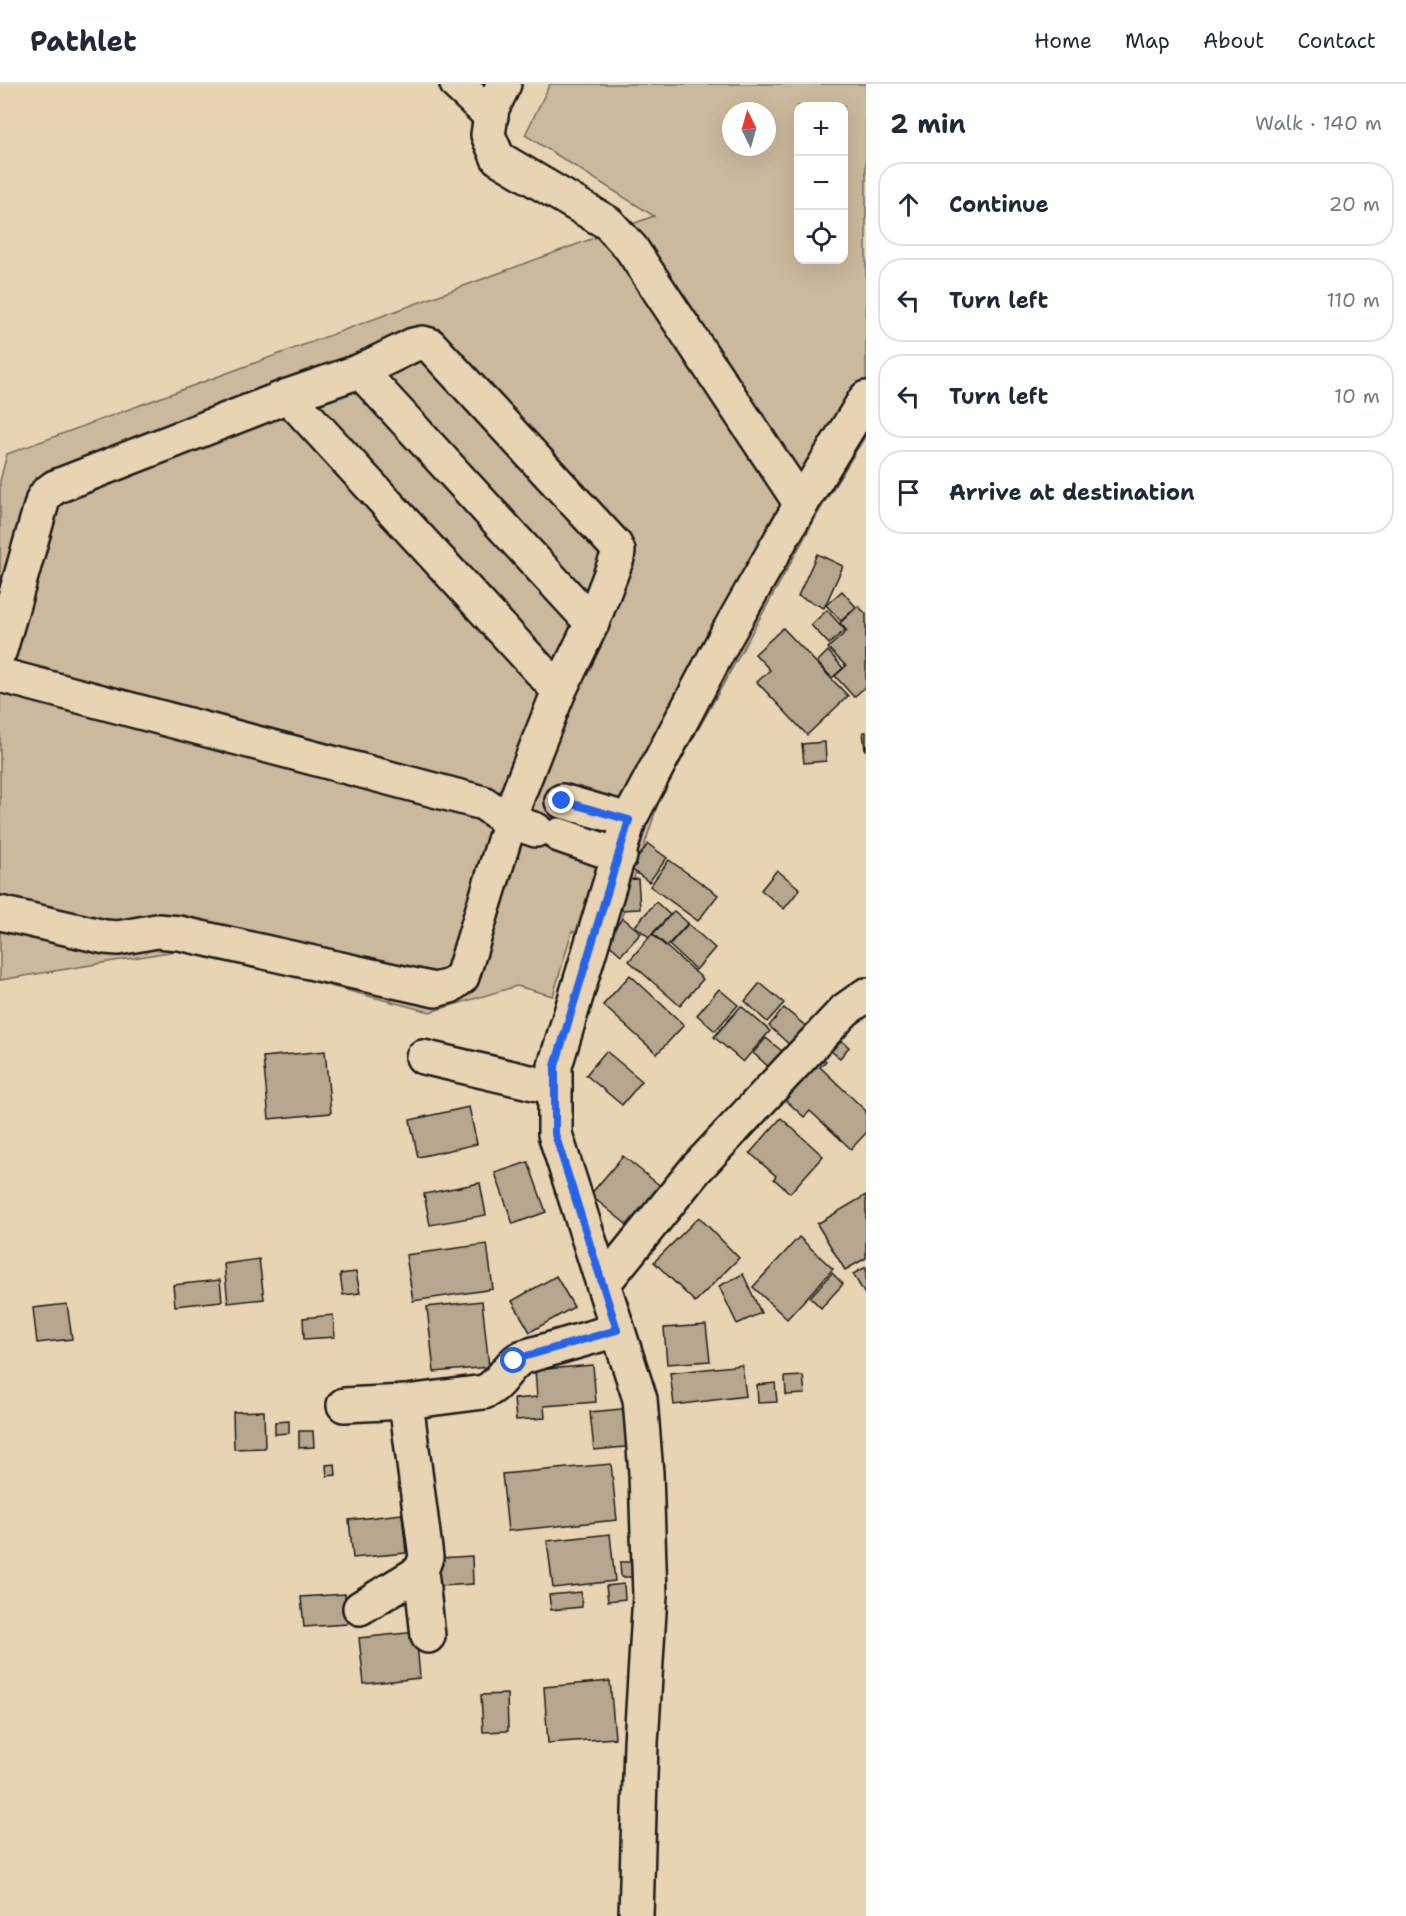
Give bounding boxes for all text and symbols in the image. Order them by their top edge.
text: Pathlet [30,22,137,60]
text: Home [1034,27,1092,55]
text: Map [1125,27,1170,55]
text: About [1203,27,1264,55]
text: Contact [1297,27,1376,55]
north arrow [722,102,776,156]
map controls [794,102,848,264]
button: + [794,102,848,156]
text: 2 min [890,106,966,141]
text: Walk · 140 m [1255,110,1382,136]
button: − [794,156,848,210]
icon: ahead [892,188,925,221]
text: Continue [949,190,1049,219]
text: 20 m [1329,191,1380,217]
button: locate [794,210,848,264]
icon: left [892,284,925,317]
text: Turn left [949,286,1048,315]
text: 110 m [1326,287,1380,313]
icon: left [892,380,925,413]
text: Turn left [949,382,1048,411]
text: 10 m [1334,383,1380,409]
icon: arrive [892,476,925,509]
text: Arrive at destination [949,478,1195,507]
route end [548,787,574,813]
route start [500,1347,526,1373]

